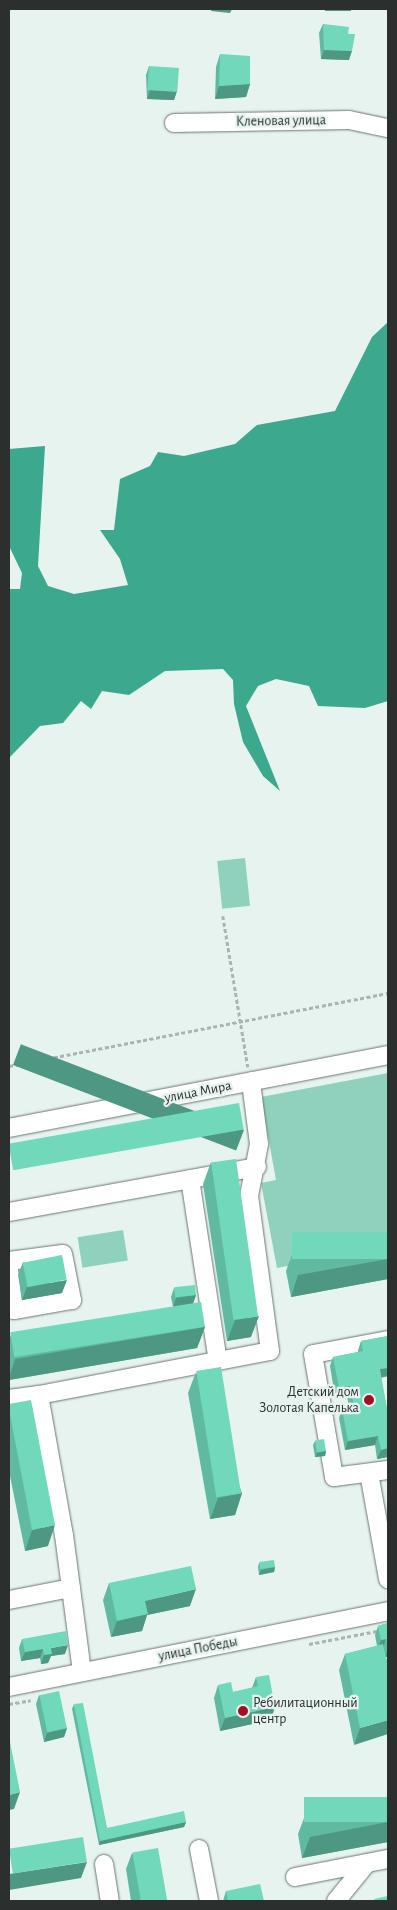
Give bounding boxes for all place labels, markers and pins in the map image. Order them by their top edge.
place label: Детский дом Золотая Капелька [259,1384,359,1416]
marker: Детский дом Золотая Капелька [363,1394,375,1406]
place label: Ребилитационный центр [253,1695,358,1728]
marker: Ребилитационный центр [237,1705,249,1717]

